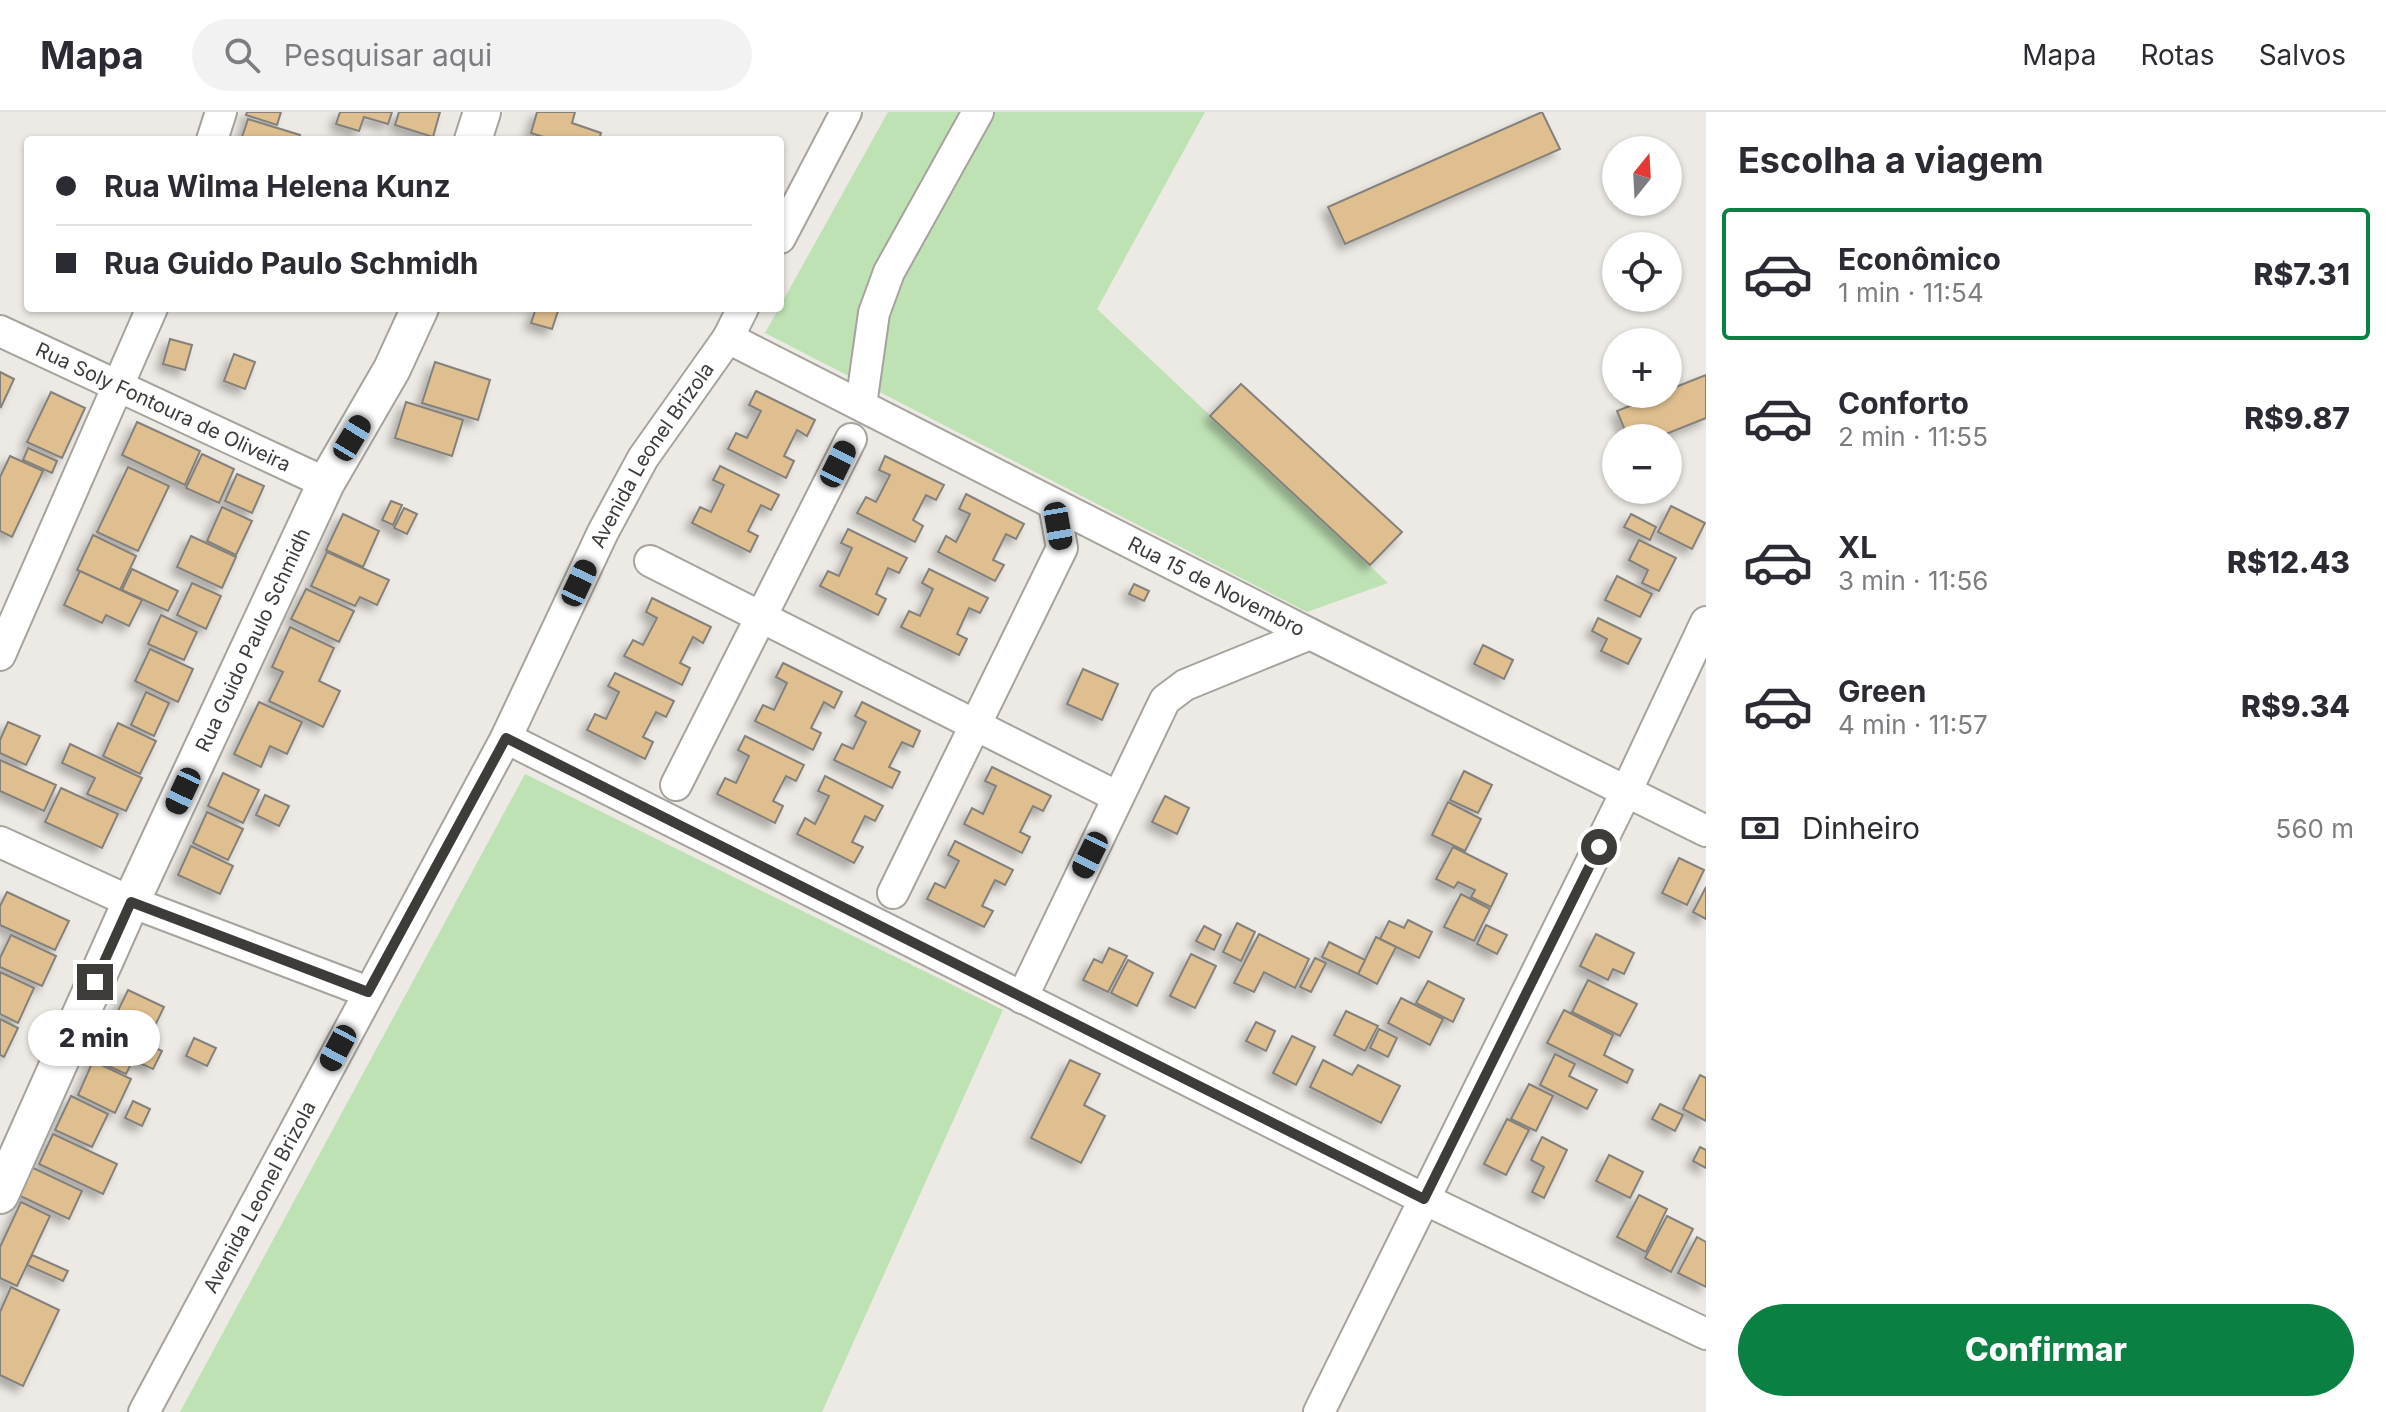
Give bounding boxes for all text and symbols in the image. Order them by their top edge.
search box [192,19,752,91]
text: Mapa [40,32,144,78]
icon: search [220,33,264,77]
text: Pesquisar aqui [284,37,492,73]
text: Mapa [2022,38,2096,72]
text: Rotas [2140,38,2215,72]
text: Salvos [2259,38,2346,72]
north arrow [1602,136,1682,216]
map controls [1602,136,1682,504]
text: Escolha a viagem [1738,138,2044,182]
text: Rua Wilma Helena Kunz [104,168,451,204]
button: locate [1602,232,1682,312]
icon: car [1742,238,1814,310]
text: Econômico [1838,241,2001,277]
text: Rua Guido Paulo Schmidh [104,245,479,281]
text: R$7.31 [2254,256,2350,292]
text: 1 min · 11:54 [1838,277,1984,308]
button: + [1602,328,1682,408]
street label: Rua Soly Fontoura de Oliveira [32,337,294,477]
street label: Avenida Leonel Brizola [585,358,719,552]
icon: car [1742,382,1814,454]
text: Conforto [1838,385,1969,421]
text: R$9.87 [2244,400,2350,436]
car [329,411,375,465]
text: 2 min · 11:55 [1838,421,1988,452]
button: − [1602,424,1682,504]
car [817,437,859,491]
car [1042,500,1074,552]
street label: Rua Guido Paulo Schmidh [191,524,315,756]
icon: car [1742,526,1814,598]
text: XL [1838,529,1877,565]
street label: Rua 15 de Novembro [1124,531,1309,641]
text: R$12.43 [2227,544,2350,580]
car [558,556,600,610]
text: 3 min · 11:56 [1838,565,1989,596]
icon: car [1742,670,1814,742]
text: Green [1838,673,1926,709]
text: R$9.34 [2241,688,2350,724]
text: 4 min · 11:57 [1838,709,1988,740]
car [162,764,204,818]
icon: cash [1738,806,1782,850]
text: Dinheiro [1802,810,1920,846]
text: 560 m [2276,813,2354,844]
car [1069,828,1111,882]
route start [1581,829,1617,865]
route end [77,964,113,1000]
callout: 2 min [29,1010,161,1066]
car [316,1021,360,1075]
text: 2 min [59,1022,129,1053]
street label: Avenida Leonel Brizola [198,1097,321,1297]
button: Confirmar [1738,1304,2354,1396]

